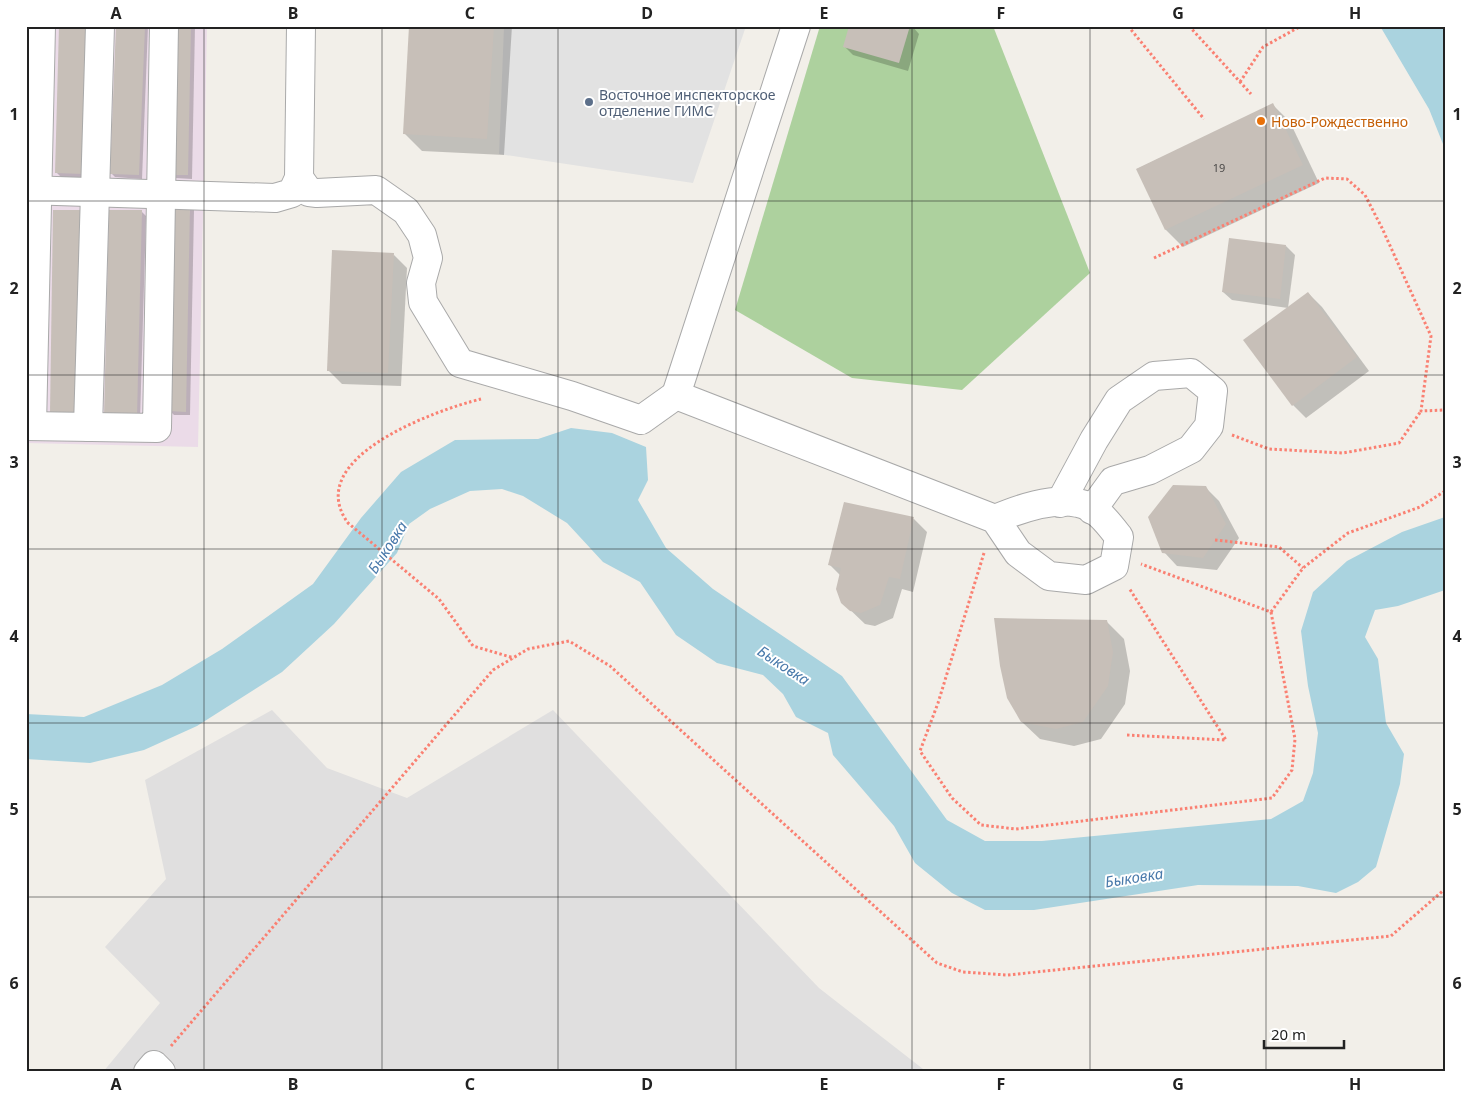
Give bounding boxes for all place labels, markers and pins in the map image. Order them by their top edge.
place label: Восточное инспекторское отделение ГИМС [599,85,776,120]
marker: Восточное инспекторское отделение ГИМС [583,96,595,108]
place label: Ново-Рождественно [1271,112,1408,131]
marker: Ново-Рождественно [1255,115,1267,127]

